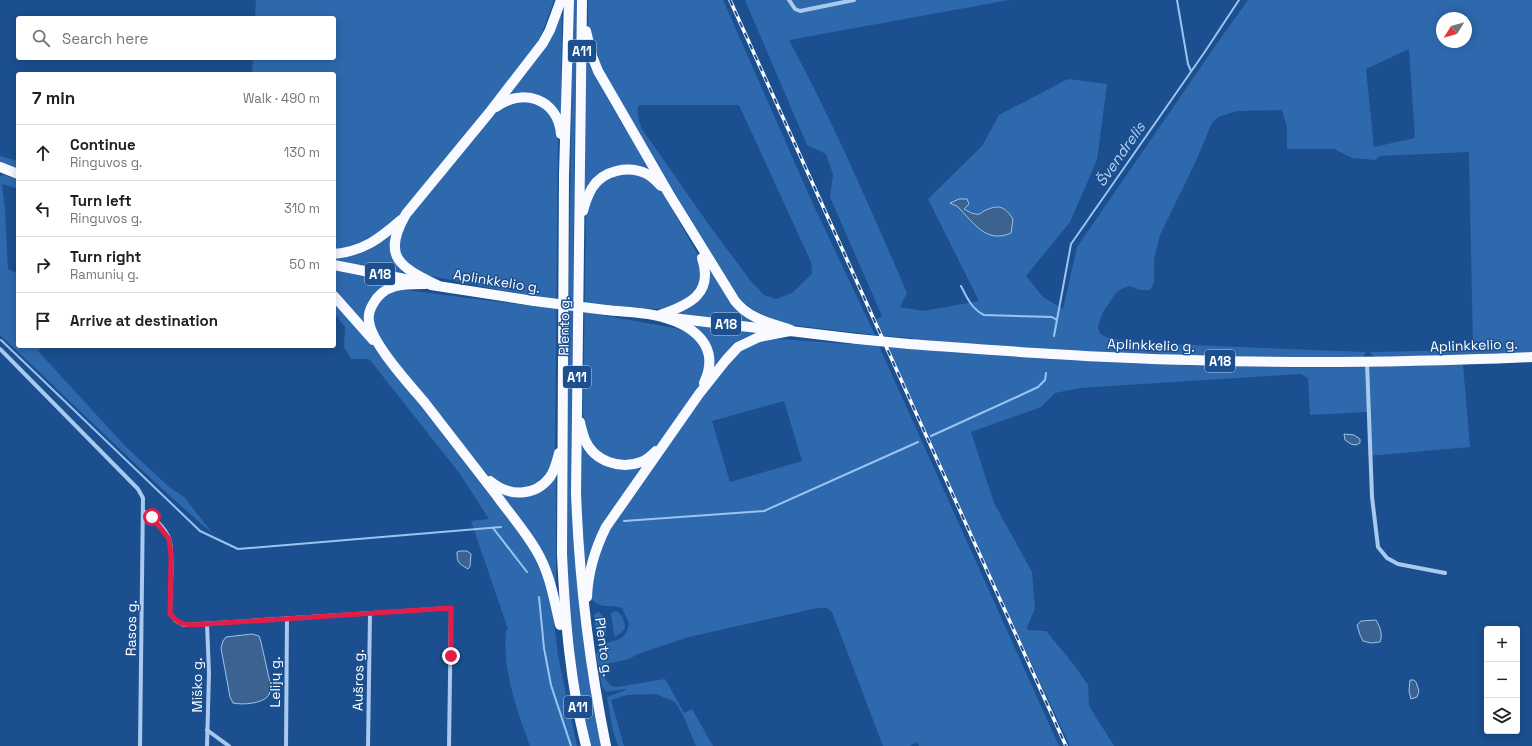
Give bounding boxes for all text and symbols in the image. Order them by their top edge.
north arrow [1436,12,1472,48]
search box [16,16,336,60]
icon: search [30,27,52,49]
text: Search here [62,29,148,48]
road number: A11 [568,40,596,62]
text: 7 min [32,87,75,109]
text: Walk · 490 m [243,90,320,107]
water label: Švendrelis [1091,117,1150,190]
text: Continue [70,135,136,154]
icon: ahead [32,142,54,164]
text: 130 m [284,144,320,161]
text: Ringuvos g. [70,154,142,171]
text: Turn left [70,191,132,210]
icon: left [32,198,54,220]
text: 310 m [284,200,320,217]
text: Ringuvos g. [70,210,142,227]
text: Turn right [70,247,141,266]
icon: right [32,254,54,276]
text: 50 m [289,256,320,273]
road number: A18 [365,263,395,285]
street label: Aplinkkelio g. [452,265,542,297]
text: Ramunių g. [70,266,139,283]
street label: Plento g. [554,296,574,356]
icon: arrive [32,310,54,332]
text: Arrive at destination [70,311,218,330]
road number: A18 [711,313,741,335]
street label: Aplinkkelio g. [1107,334,1195,356]
street label: Aplinkkelio g. [1430,334,1518,356]
road number: A18 [1205,350,1235,372]
road number: A11 [563,366,591,388]
route start [143,508,161,526]
street label: Rasos g. [122,600,140,656]
street label: Plento g. [591,616,617,678]
map controls [1484,626,1520,734]
button: + [1484,626,1520,662]
route end [442,647,460,665]
street label: Aušros g. [348,649,368,711]
street label: Lelijų g. [266,657,284,707]
street label: Miško g. [188,658,206,712]
button: − [1484,662,1520,698]
road number: A11 [564,696,592,718]
button: layers [1484,698,1520,734]

